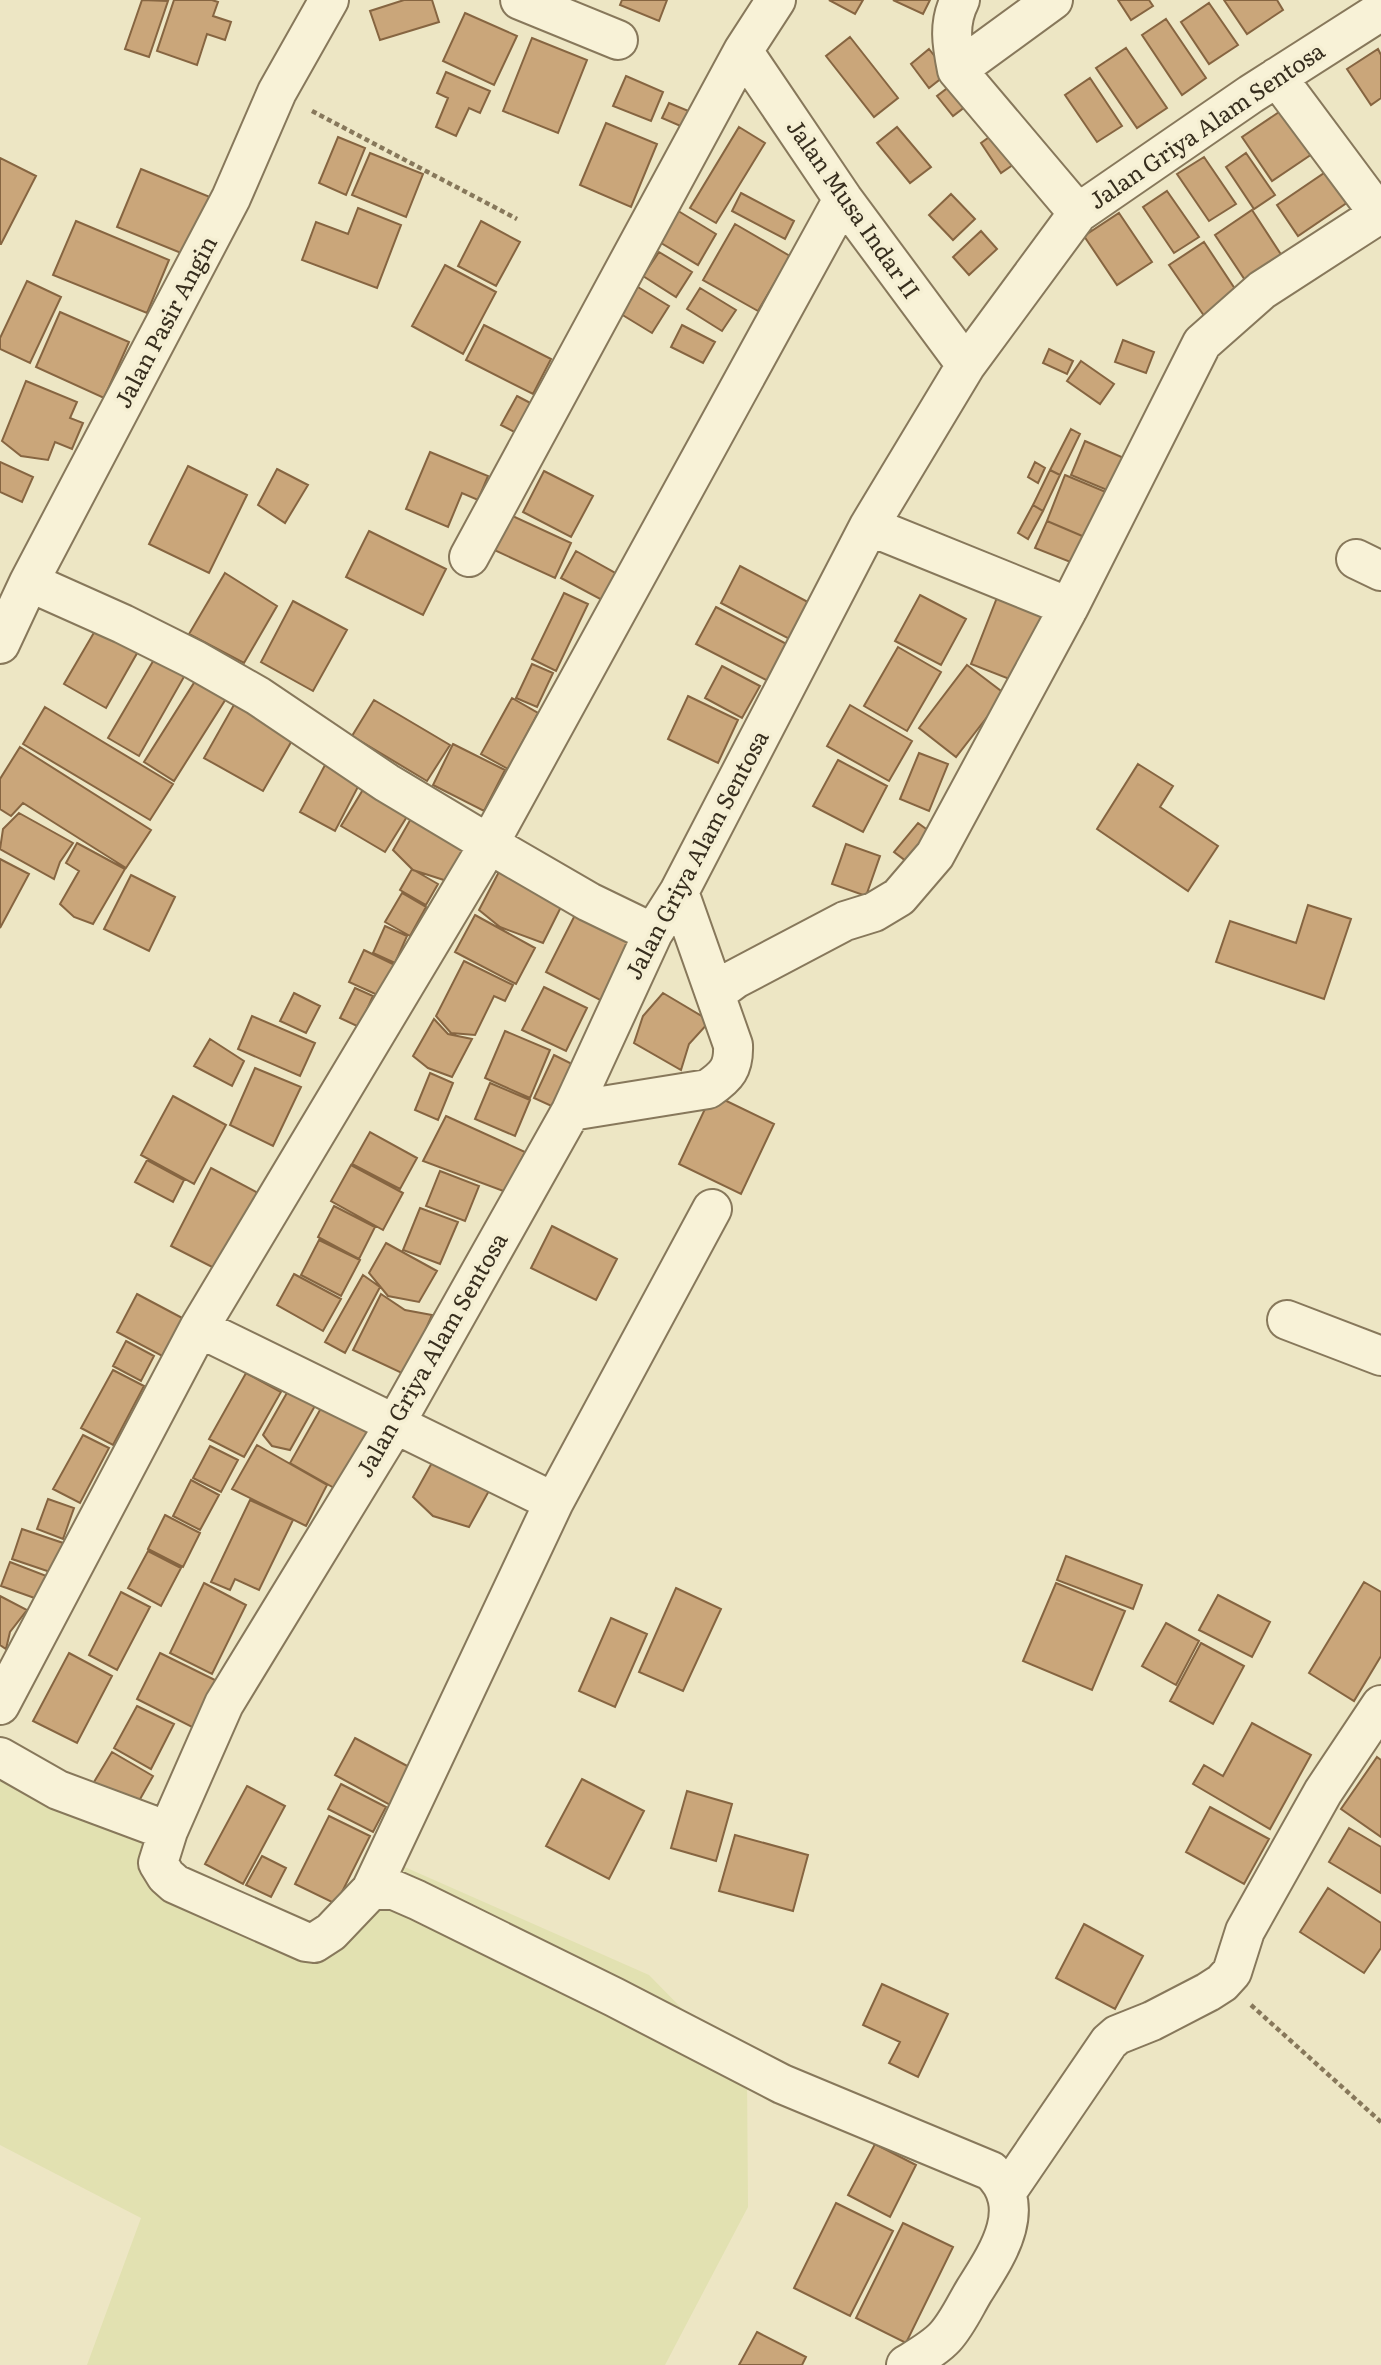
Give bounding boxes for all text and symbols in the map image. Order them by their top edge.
street label: Jalan Griya Alam Sentosa [1081,32,1331,216]
street label: Jalan Musa Indar II [780,111,930,305]
street label: Jalan Pasir Angin [104,229,224,413]
street label: Jalan Griya Alam Sentosa [615,723,776,985]
street label: Jalan Griya Alam Sentosa [346,1225,515,1483]

